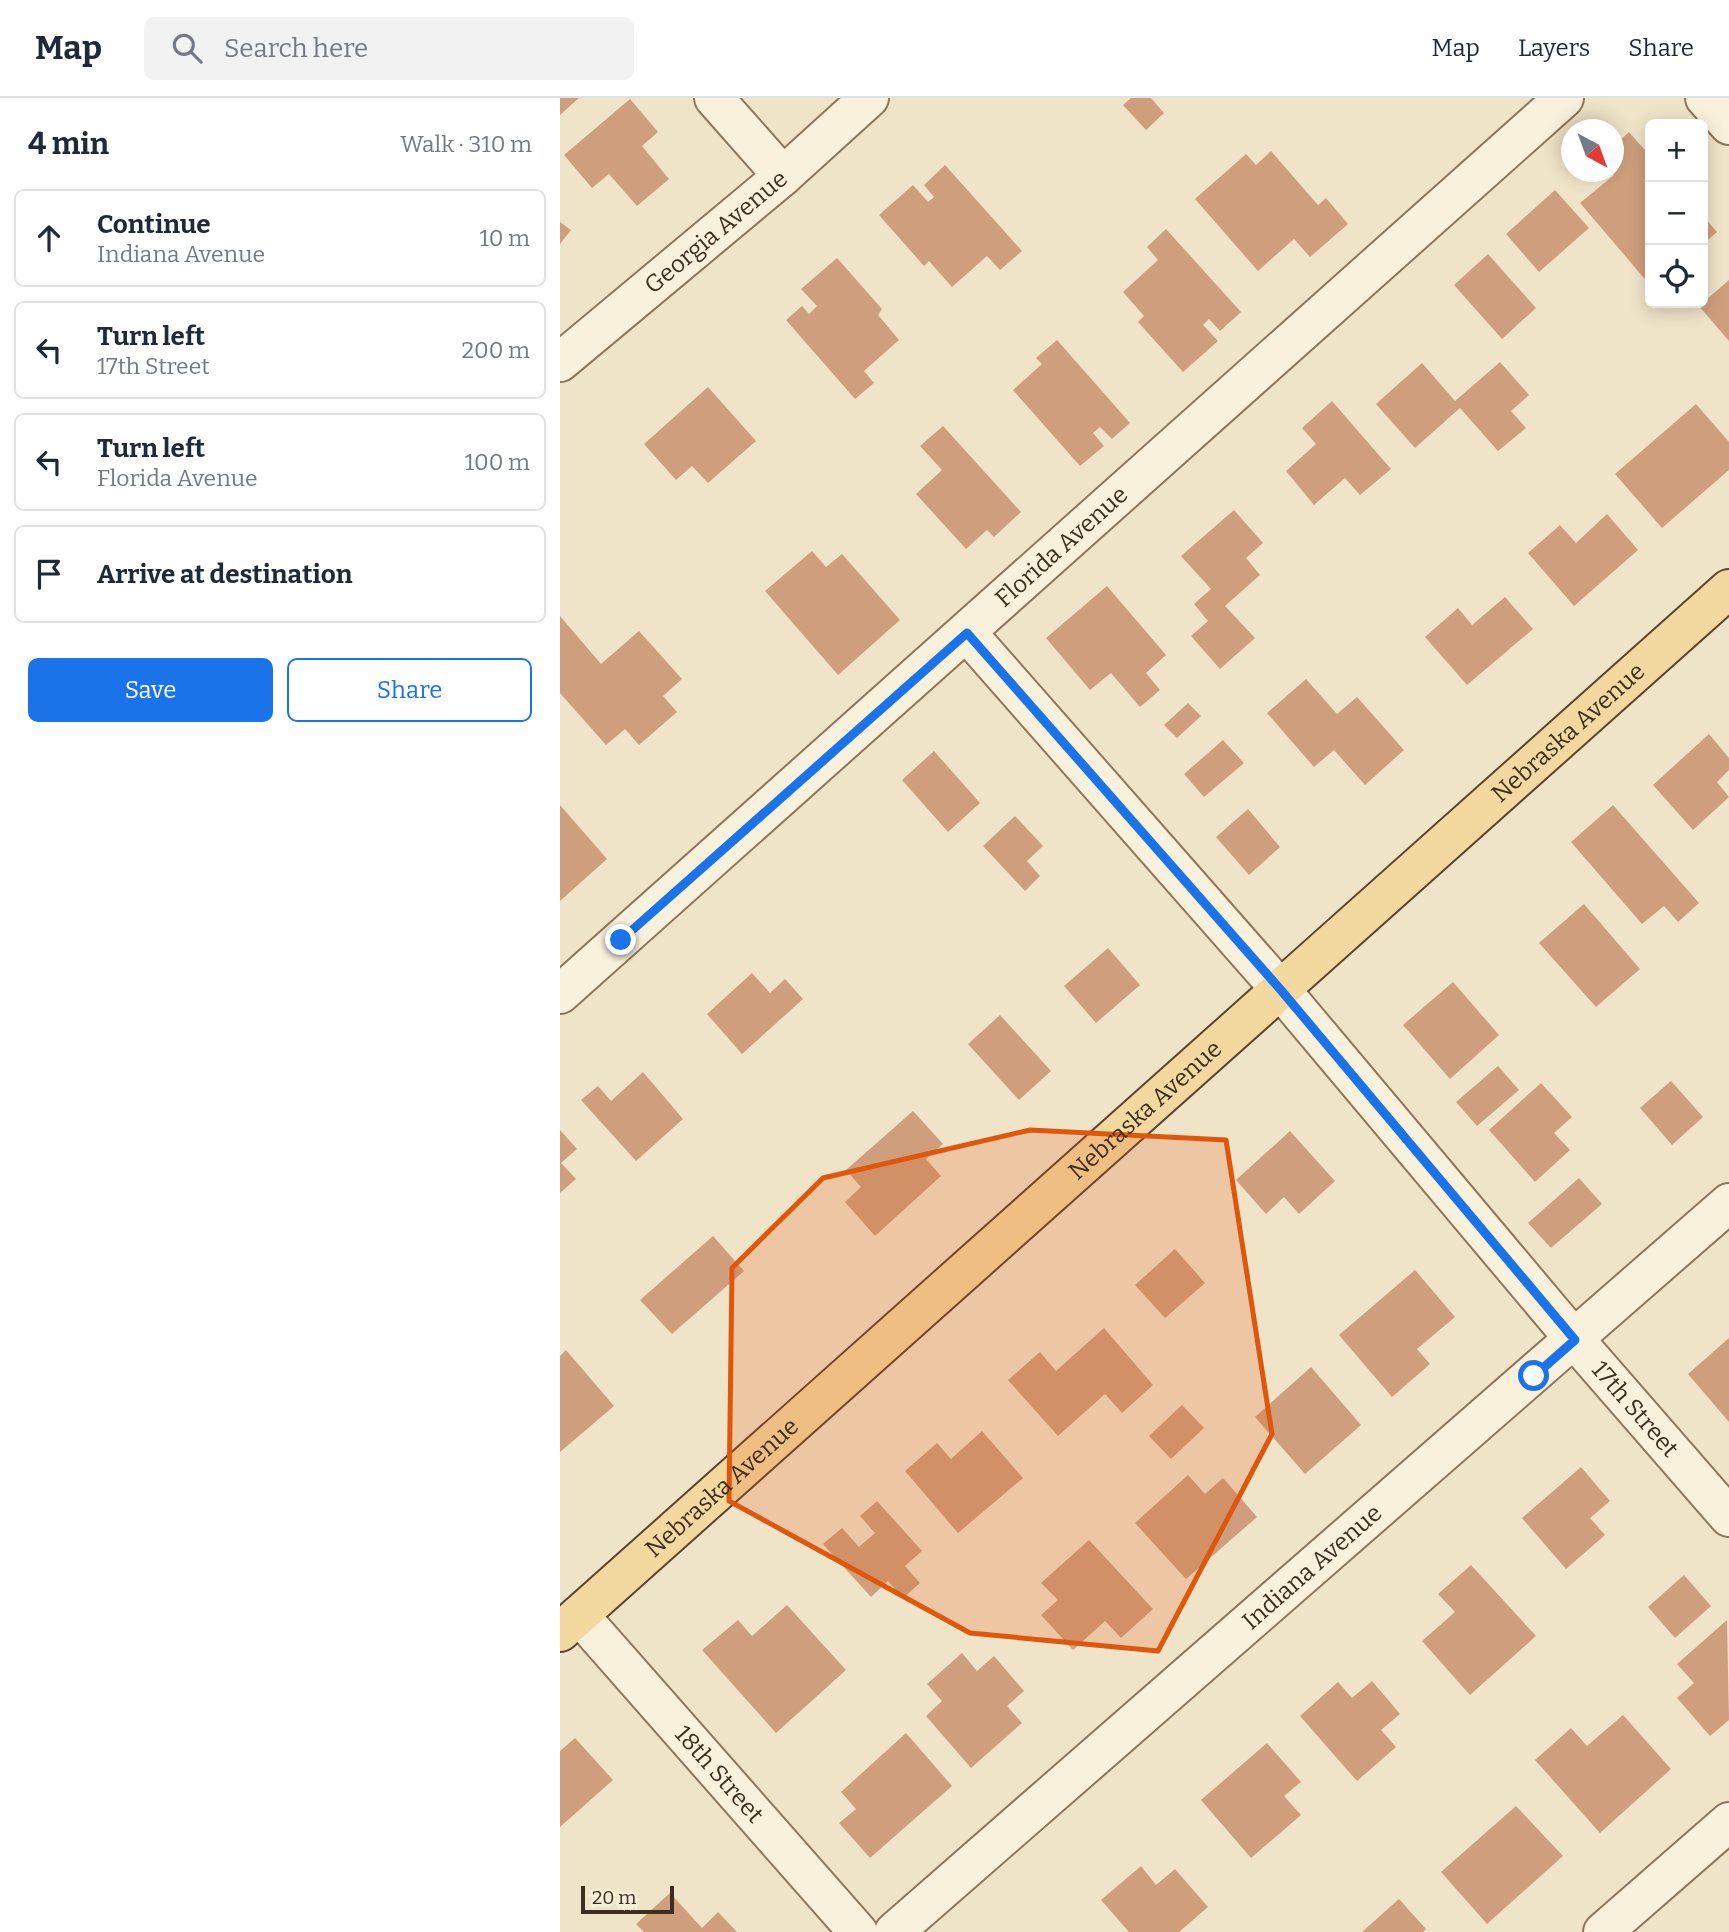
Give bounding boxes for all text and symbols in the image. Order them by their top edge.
search box [144,17,634,80]
text: Map [35,28,102,68]
icon: search [168,29,206,67]
text: Search here [224,33,368,64]
text: Map [1432,34,1480,62]
text: Layers [1518,34,1590,62]
text: Share [1628,34,1694,62]
north arrow [1561,119,1624,182]
map controls [1645,119,1708,308]
button: + [1645,119,1708,182]
text: 4 min [28,126,109,162]
text: Walk · 310 m [400,130,532,158]
street label: Georgia Avenue [639,165,793,299]
button: − [1645,182,1708,245]
text: Continue [97,209,211,240]
icon: ahead [30,219,68,257]
text: 10 m [479,224,530,252]
text: Indiana Avenue [97,240,265,268]
button: locate [1645,245,1708,308]
text: Turn left [97,321,205,352]
icon: left [30,331,68,369]
text: 200 m [461,336,530,364]
text: 17th Street [97,352,210,380]
text: Turn left [97,433,205,464]
icon: left [30,443,68,481]
text: 100 m [465,448,530,476]
text: Florida Avenue [97,464,258,492]
street label: Florida Avenue [989,480,1133,613]
icon: arrive [30,555,68,593]
text: Arrive at destination [97,559,352,590]
street label: Nebraska Avenue [1486,657,1650,808]
button: Save [28,658,273,722]
button: Share [287,658,532,722]
route end [605,924,636,955]
street label: Nebraska Avenue [1063,1035,1227,1186]
street label: 17th Street [1586,1355,1684,1463]
route start [1518,1360,1549,1391]
street label: Nebraska Avenue [640,1412,804,1563]
street label: Indiana Avenue [1237,1499,1387,1635]
street label: 18th Street [669,1720,769,1829]
scale bar [581,1883,674,1915]
text: 20 m [592,1886,636,1909]

